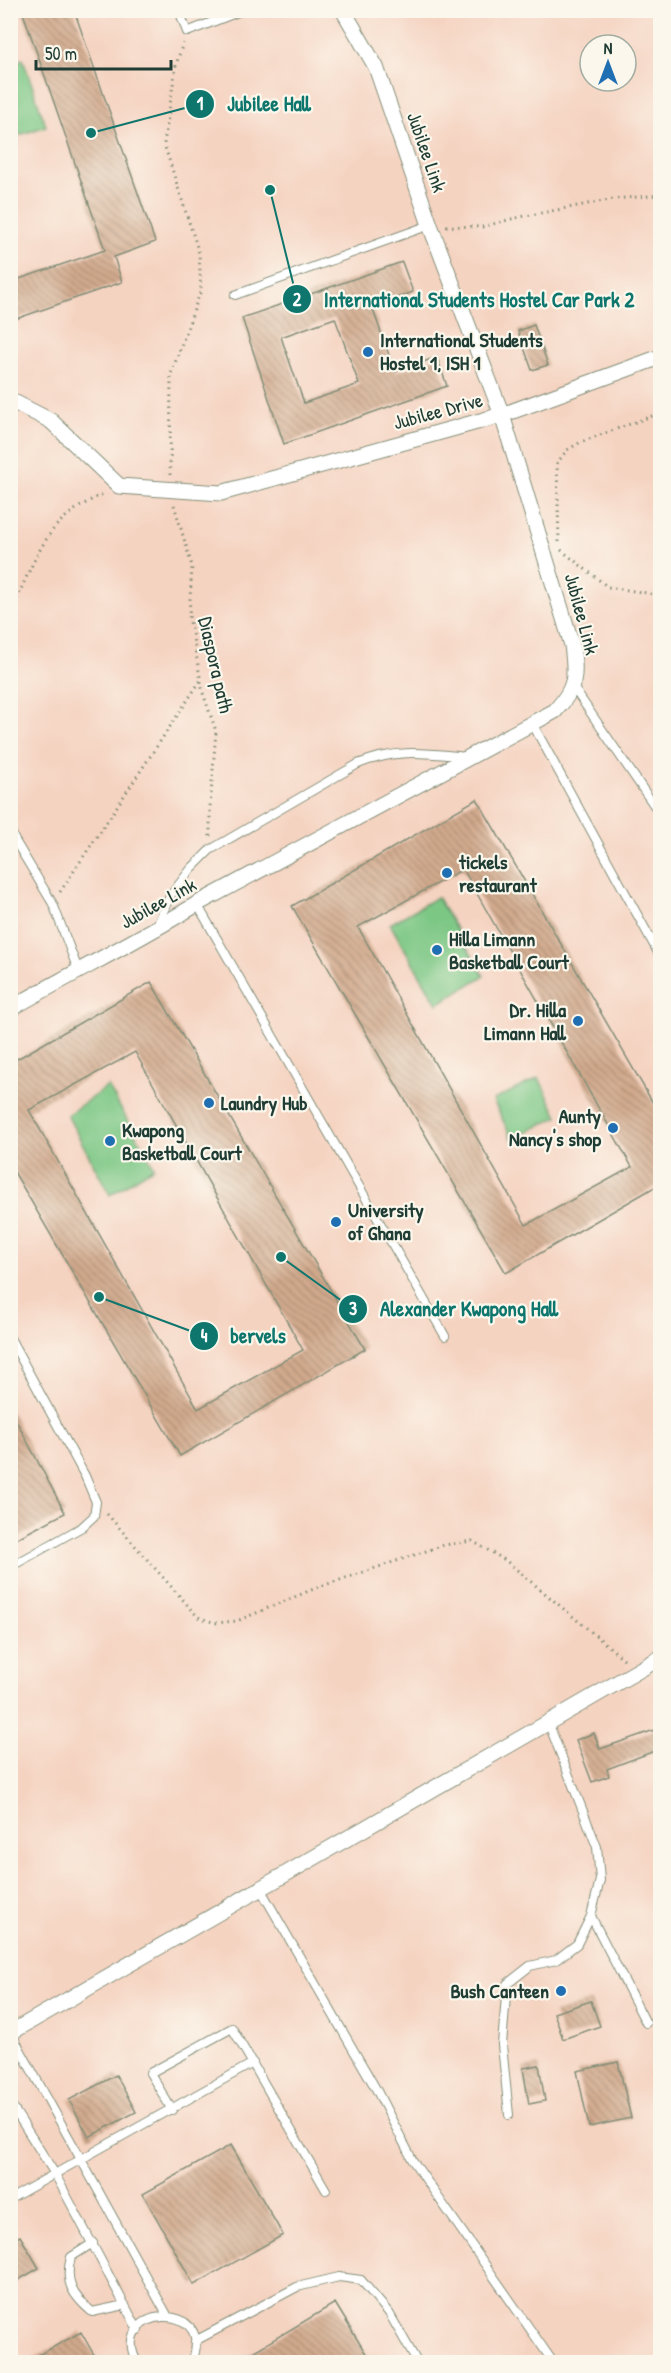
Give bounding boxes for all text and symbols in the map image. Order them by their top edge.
scale bar [36,33,171,71]
north arrow [578,33,638,93]
text: N [604,37,613,59]
text: 50 m [45,41,77,66]
callout: Jubilee Hall [185,84,323,123]
text: Jubilee Hall [227,89,312,118]
text: 1 [197,91,204,116]
street label: Jubilee Link [401,108,454,196]
callout: International Students Hostel Car Park 2 [282,280,646,319]
text: International Students Hostel Car Park 2 [324,285,634,314]
text: 2 [293,287,302,312]
place label: International Students Hostel 1, ISH 1 [380,326,543,376]
marker: International Students Hostel 1, ISH 1 [361,345,375,359]
street label: Jubilee Drive [390,386,486,435]
street label: Jubilee Link [559,570,606,658]
street label: Diaspora path [192,614,241,716]
place label: tickels restaurant [458,848,538,898]
marker: tickels restaurant [440,866,454,880]
street label: Jubilee Link [115,871,201,935]
place label: Hilla Limann Basketball Court [449,925,570,975]
marker: Hilla Limann Basketball Court [430,943,444,957]
place label: Dr. Hilla Limann Hall [484,996,567,1046]
marker: Dr. Hilla Limann Hall [571,1014,585,1028]
place label: Laundry Hub [221,1089,307,1117]
marker: Laundry Hub [202,1096,216,1110]
place label: Aunty Nancy's shop [509,1102,602,1153]
place label: Kwapong Basketball Court [122,1116,243,1166]
marker: Aunty Nancy's shop [606,1121,620,1135]
marker: Kwapong Basketball Court [103,1134,117,1148]
place label: University of Ghana [348,1196,424,1246]
marker: University of Ghana [329,1215,343,1229]
callout: Alexander Kwapong Hall [338,1289,570,1328]
text: Alexander Kwapong Hall [380,1294,559,1324]
text: 3 [349,1296,357,1321]
callout: bervels [189,1316,298,1355]
text: bervels [230,1321,286,1350]
text: 4 [201,1323,208,1348]
place label: Bush Canteen [450,1977,549,2004]
marker: Bush Canteen [554,1984,568,1998]

